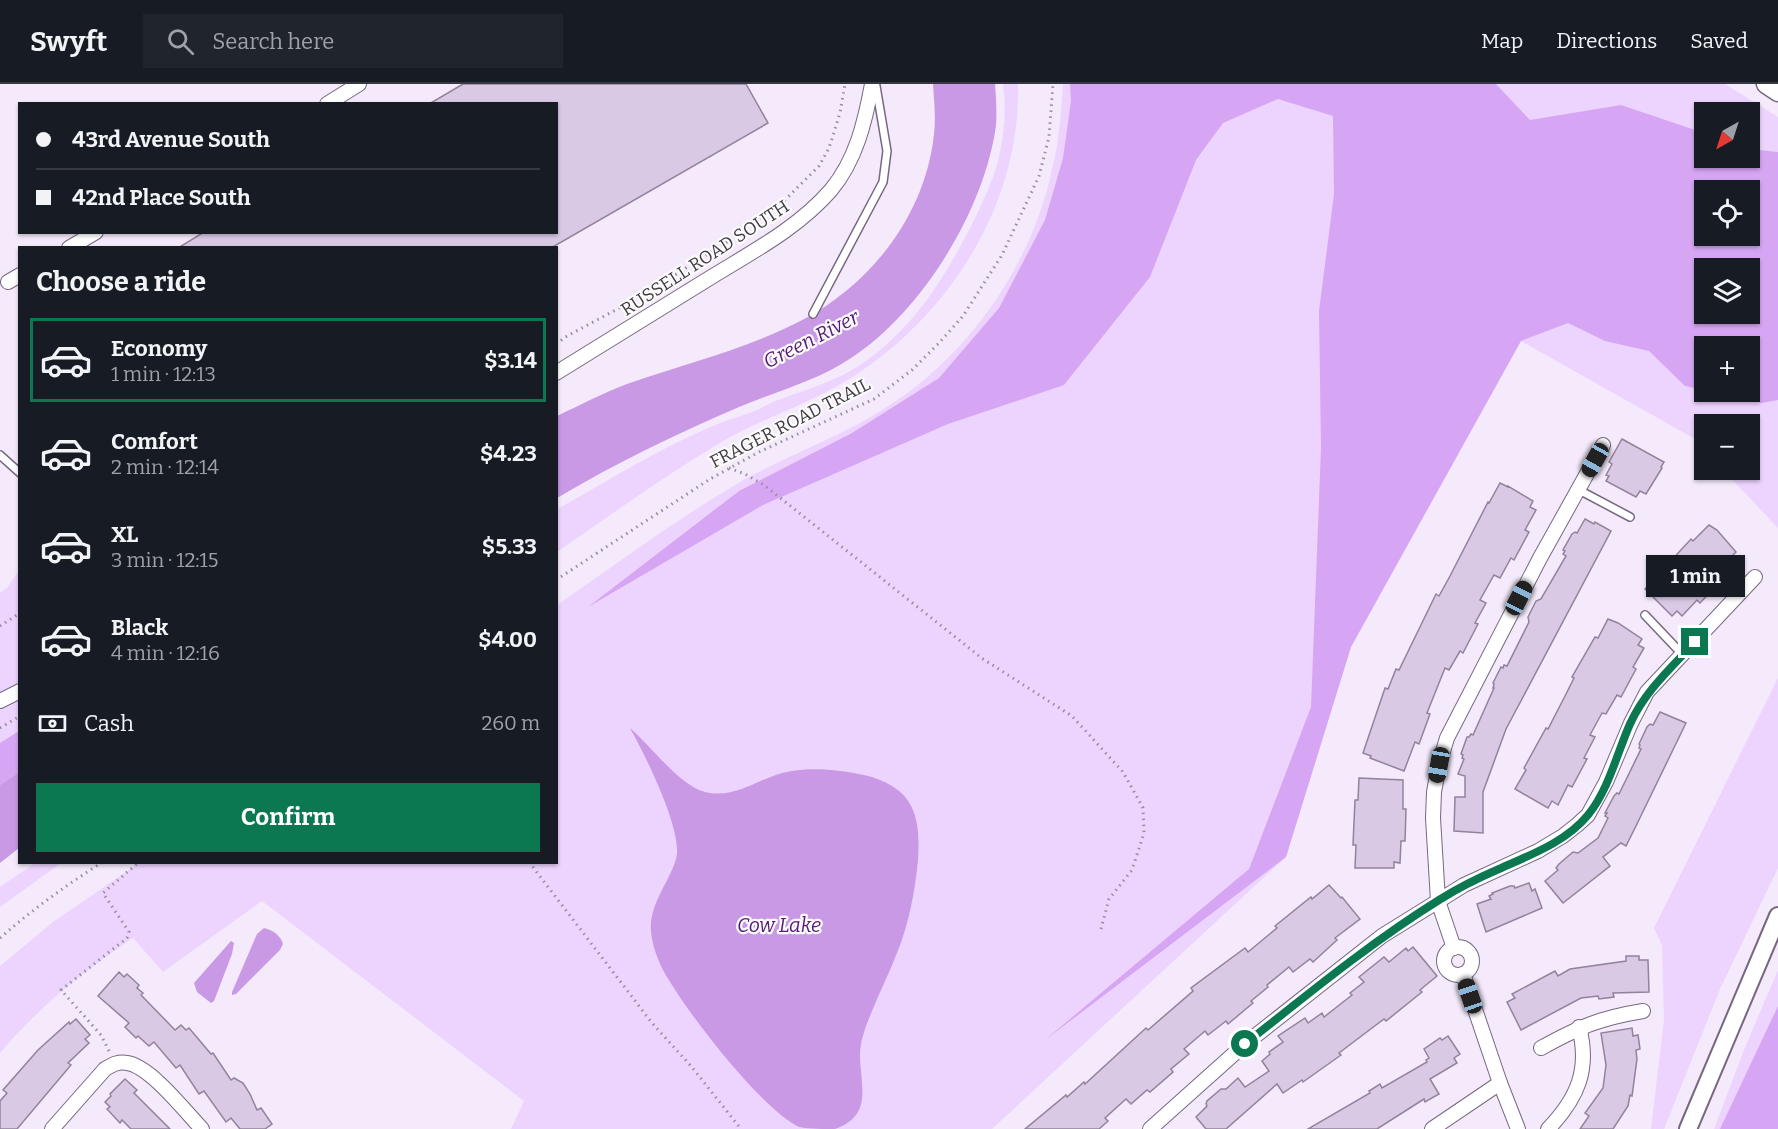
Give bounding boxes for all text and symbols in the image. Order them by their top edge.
search box [143,14,563,68]
text: Swyft [30,25,107,58]
icon: search [164,25,197,58]
text: Search here [212,28,334,55]
text: Map [1481,28,1523,54]
text: Directions [1556,28,1657,54]
text: Saved [1690,28,1748,54]
north arrow [1694,102,1760,168]
map controls [1694,102,1760,480]
text: 43rd Avenue South [72,126,270,153]
button: locate [1694,180,1760,246]
text: 42nd Place South [72,184,251,211]
street label: RUSSELL ROAD SOUTH [617,195,793,321]
button: layers [1694,258,1760,324]
text: Choose a ride [36,266,206,298]
water label: Green River [759,304,864,373]
icon: car [39,333,93,387]
text: Economy [111,335,207,362]
button: + [1694,336,1760,402]
text: $3.14 [484,347,537,374]
text: 1 min · 12:13 [111,362,216,386]
street label: FRAGER ROAD TRAIL [706,373,874,473]
button: − [1694,414,1760,480]
icon: car [39,426,93,480]
text: Comfort [111,428,198,455]
text: $4.23 [480,440,537,467]
car [1578,440,1612,480]
text: 2 min · 12:14 [111,455,219,479]
icon: car [39,519,93,573]
text: XL [111,521,138,548]
text: $5.33 [482,533,537,560]
text: 3 min · 12:15 [111,548,218,572]
callout: 1 min [1646,555,1744,597]
text: 1 min [1670,564,1721,588]
car [1503,578,1535,618]
icon: car [39,612,93,666]
text: Black [111,614,168,641]
text: $4.00 [478,626,537,653]
route end [1681,628,1708,655]
text: 4 min · 12:16 [111,641,220,665]
icon: cash [36,707,69,740]
text: Cash [84,710,134,737]
text: 260 m [481,711,540,735]
car [1427,746,1451,784]
button: Confirm [36,783,540,852]
water label: Cow Lake [737,913,821,937]
car [1456,976,1484,1016]
route start [1231,1030,1258,1057]

